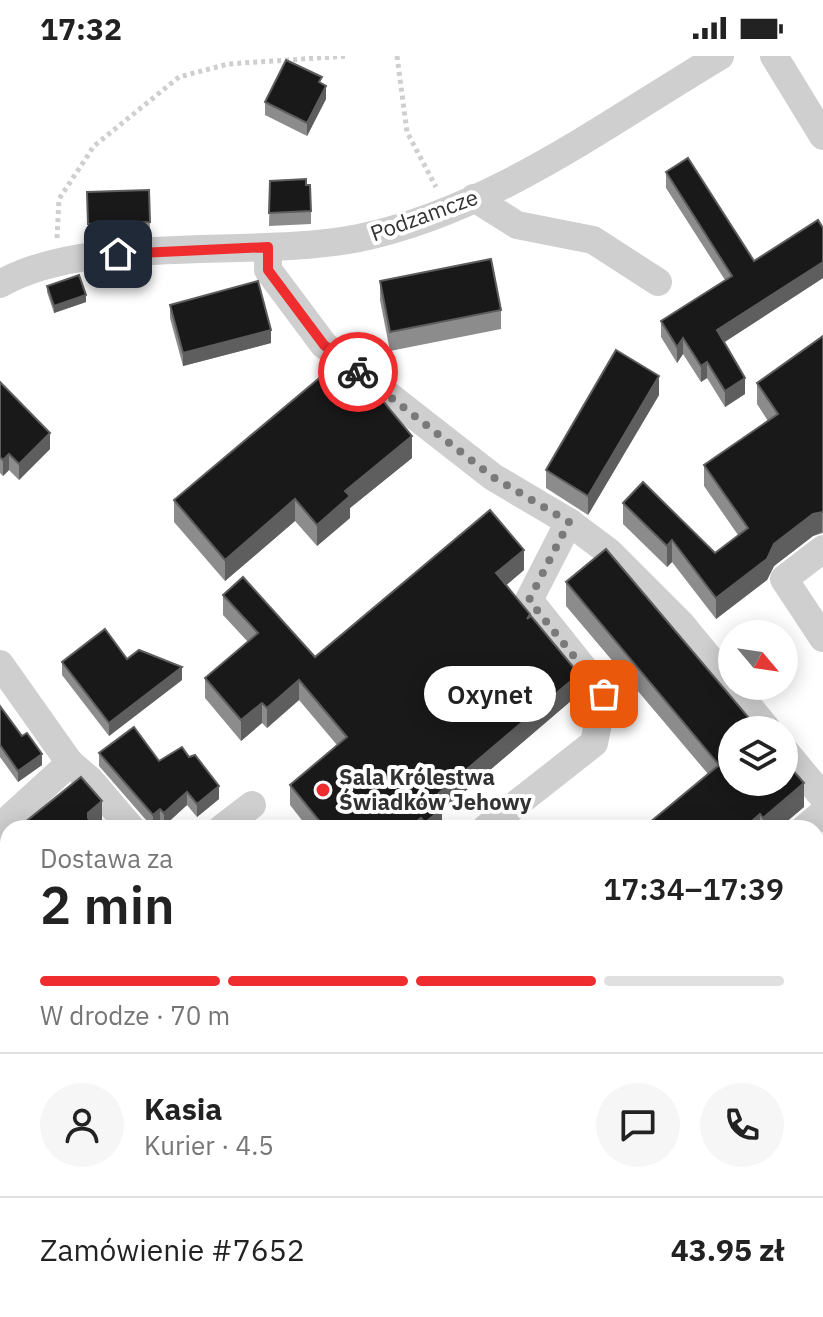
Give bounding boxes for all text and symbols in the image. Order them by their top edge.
text: 17:32 [40,9,122,48]
street label: Podzamcze [366,182,482,247]
pin [84,220,152,288]
icon: home [96,232,140,276]
courier [318,332,398,412]
icon: bike [336,350,380,394]
north arrow [718,620,798,700]
map controls [718,620,798,796]
pin [570,660,638,728]
callout: Oxynet [424,666,556,722]
icon: bag [582,672,626,716]
text: Oxynet [447,677,533,711]
button: layers [718,716,798,796]
place label: Sala Królestwa Świadków Jehowy [339,762,532,816]
marker: Sala Królestwa Świadków Jehowy [314,781,332,799]
text: Dostawa za [40,841,173,875]
text: 17:34–17:39 [603,869,784,908]
text: 2 min [40,871,175,938]
text: W drodze · 70 m [40,998,230,1032]
button: person [40,1083,124,1167]
button: chat [596,1083,680,1167]
button: phone [700,1083,784,1167]
text: Kasia [144,1089,222,1128]
text: Kurier · 4.5 [144,1128,274,1162]
text: Zamówienie #7652 [40,1230,305,1269]
text: 43.95 zł [671,1230,784,1269]

